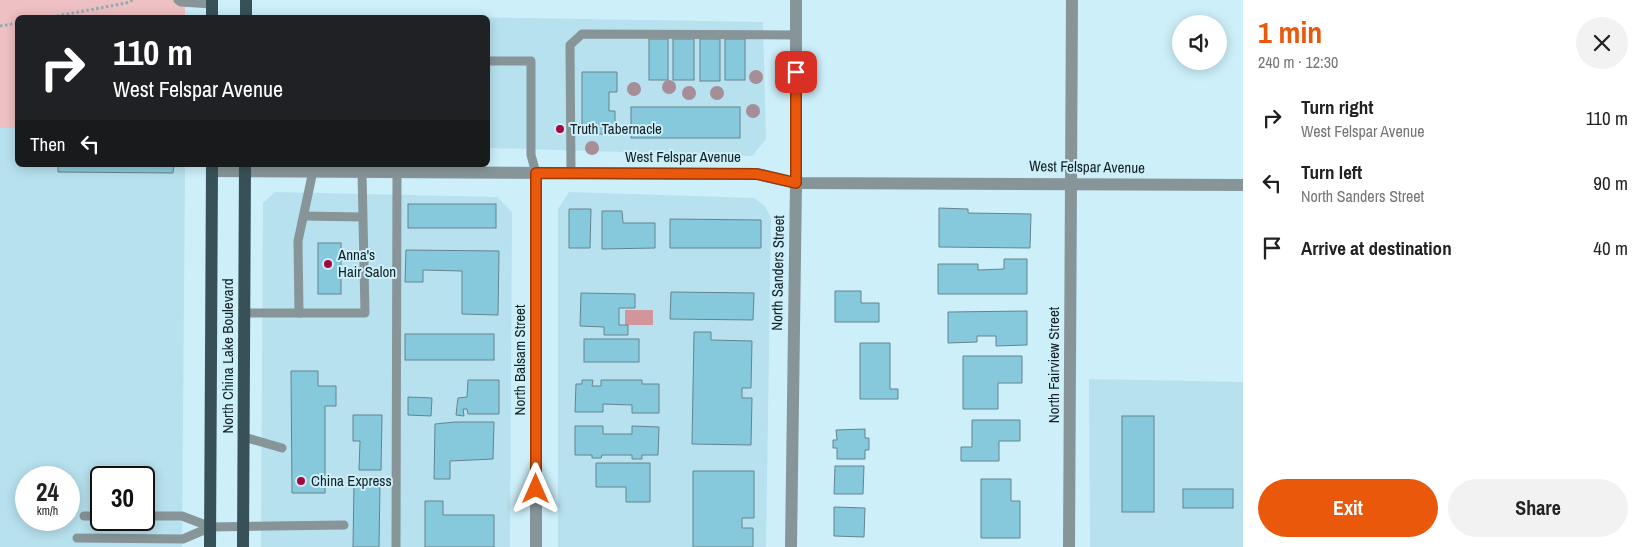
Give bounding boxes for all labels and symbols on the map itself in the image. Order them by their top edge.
pin [775,51,817,93]
place label: Truth Tabernacle [570,118,662,139]
marker: Truth Tabernacle [554,123,566,135]
street label: West Felspar Avenue [625,146,741,167]
street label: West Felspar Avenue [1029,155,1145,178]
street label: North Sanders Street [766,214,789,331]
place label: Anna's Hair Salon [337,244,396,282]
marker: Anna's Hair Salon [322,258,334,270]
street label: North China Lake Boulevard [217,278,238,434]
street label: North Balsam Street [509,304,530,415]
street label: North Fairview Street [1043,306,1064,423]
position arrow [509,462,561,514]
speed limit sign: 30 [90,466,155,531]
place label: China Express [311,470,392,491]
marker: China Express [295,475,307,487]

